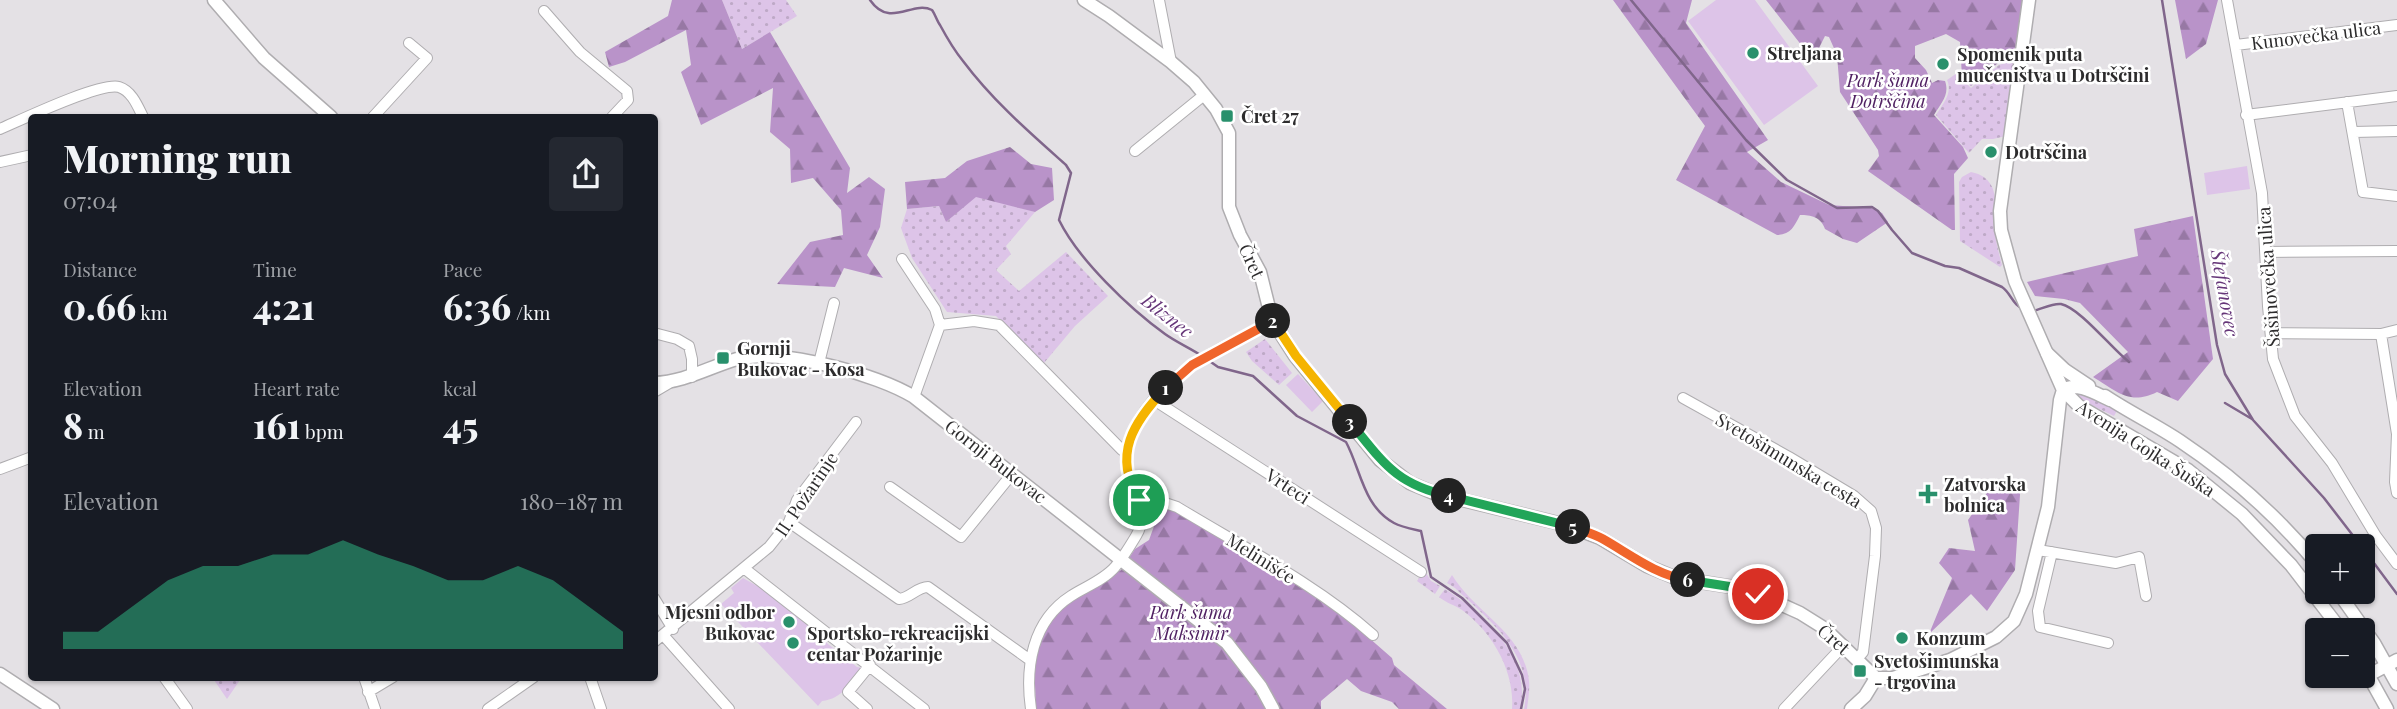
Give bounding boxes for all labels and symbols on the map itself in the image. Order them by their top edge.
street label: Kunovečka ulica [2250,15,2382,55]
place label: Streljana [1767,41,1842,65]
place label: Spomenik puta mučeništva u Dotrščini [1957,42,2150,87]
marker: Streljana [1745,45,1761,61]
marker: Spomenik puta mučeništva u Dotrščini [1935,56,1951,72]
park label: Park šuma Dotrščina [1846,68,1929,113]
place label: Čret 27 [1241,104,1300,128]
marker: Čret 27 [1219,108,1235,124]
place label: Dotrščina [2005,140,2088,164]
marker: Dotrščina [1983,144,1999,160]
street label: Šašinovečka ulica [2251,206,2285,348]
street label: Čret [1234,240,1271,283]
water label: Štefanovec [2205,246,2247,339]
water label: Bliznec [1136,286,1200,344]
pin: 2 [1256,304,1290,338]
place label: Gornji Bukovac - Kosa [737,336,865,381]
marker: Gornji Bukovac - Kosa [715,350,731,366]
pin: 1 [1148,370,1184,406]
street label: Avenija Gojka Šuška [2071,394,2220,502]
pin: 3 [1332,404,1368,440]
street label: Svetošimunska cesta [1711,407,1867,513]
street label: Gornji Bukovac [940,414,1052,508]
street label: II. Požarinje [769,447,843,541]
street label: Vrteci [1260,462,1315,509]
pin [1109,470,1169,530]
place label: Zatvorska bolnica [1944,472,2027,517]
pin: 4 [1432,478,1466,514]
marker: Zatvorska bolnica [1918,484,1938,504]
pin: 5 [1556,510,1590,544]
street label: Melinišće [1222,527,1300,589]
pin: 6 [1670,562,1706,598]
pin [1728,564,1788,624]
place label: Mjesni odbor Bukovac [665,600,776,645]
park label: Park šuma Maksimir [1149,600,1232,645]
marker: Mjesni odbor Bukovac [781,614,797,630]
street label: Čret [1813,618,1856,660]
place label: Sportsko-rekreacijski centar Požarinje [807,621,989,666]
place label: Konzum [1916,626,1986,650]
marker: Konzum [1894,630,1910,646]
marker: Sportsko-rekreacijski centar Požarinje [785,635,801,651]
place label: Svetošimunska - trgovina [1874,649,2000,694]
marker: Svetošimunska - trgovina [1852,663,1868,679]

